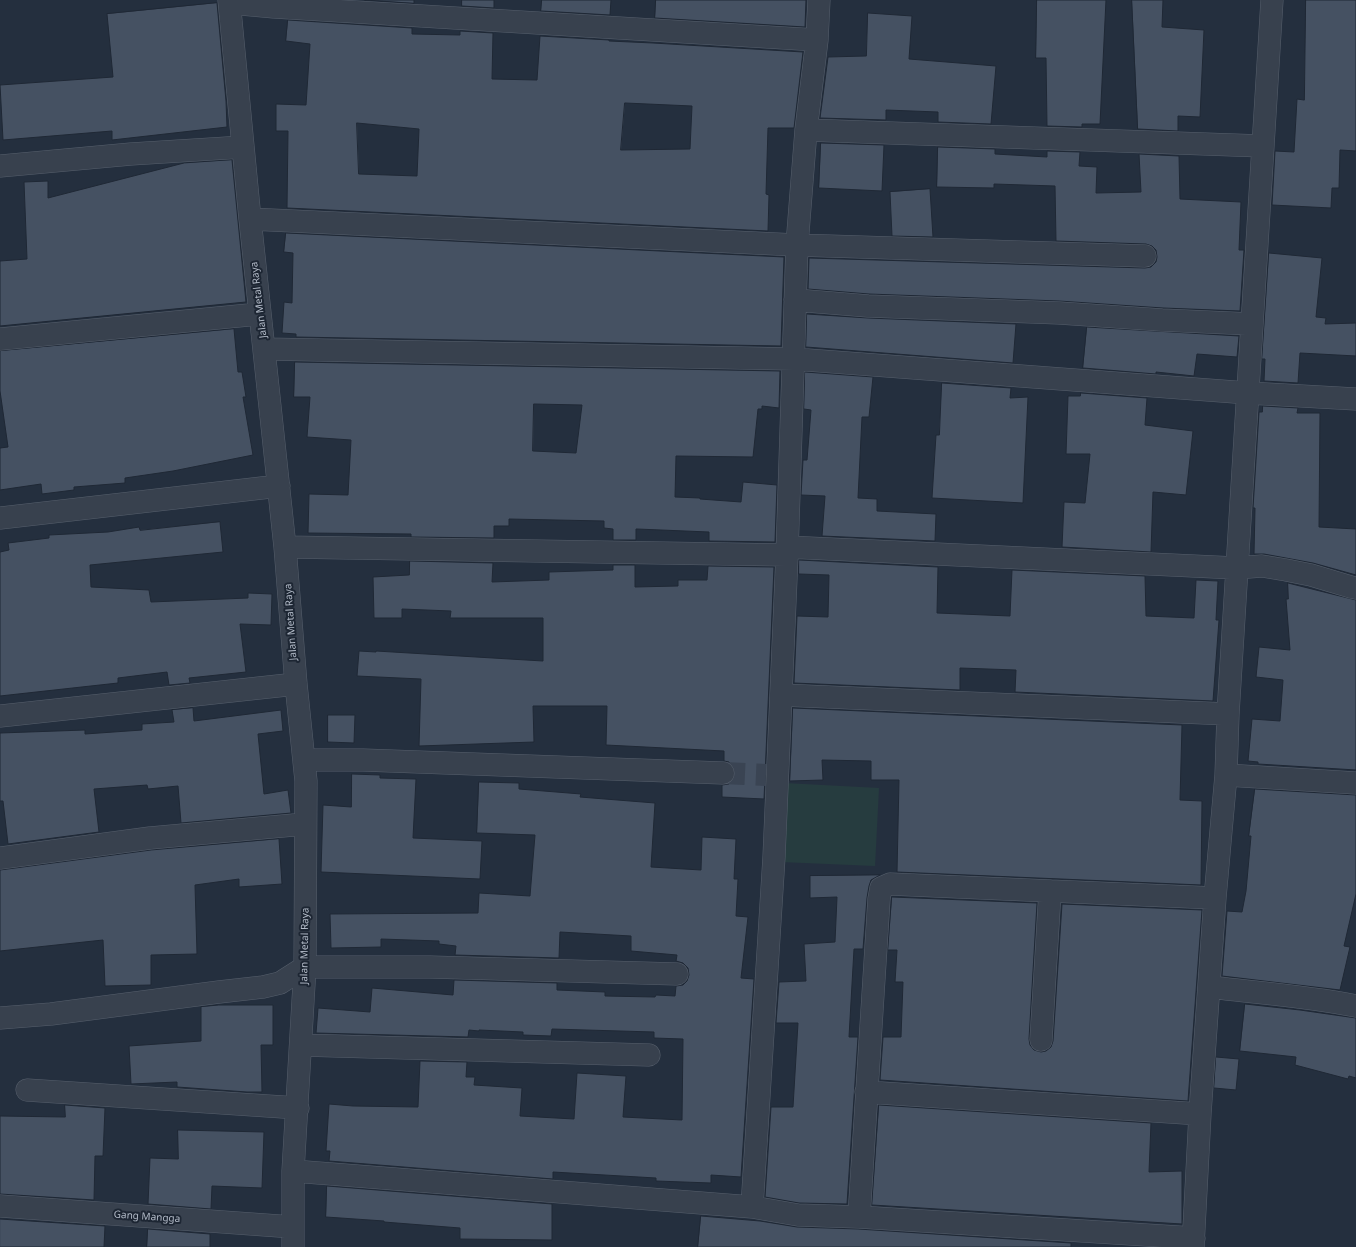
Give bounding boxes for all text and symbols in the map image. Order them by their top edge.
street label: Jalan Metal Raya [248,261,270,339]
street label: Jalan Metal Raya [282,583,300,661]
street label: Jalan Metal Raya [298,907,312,985]
street label: Gang Mangga [113,1209,181,1225]

